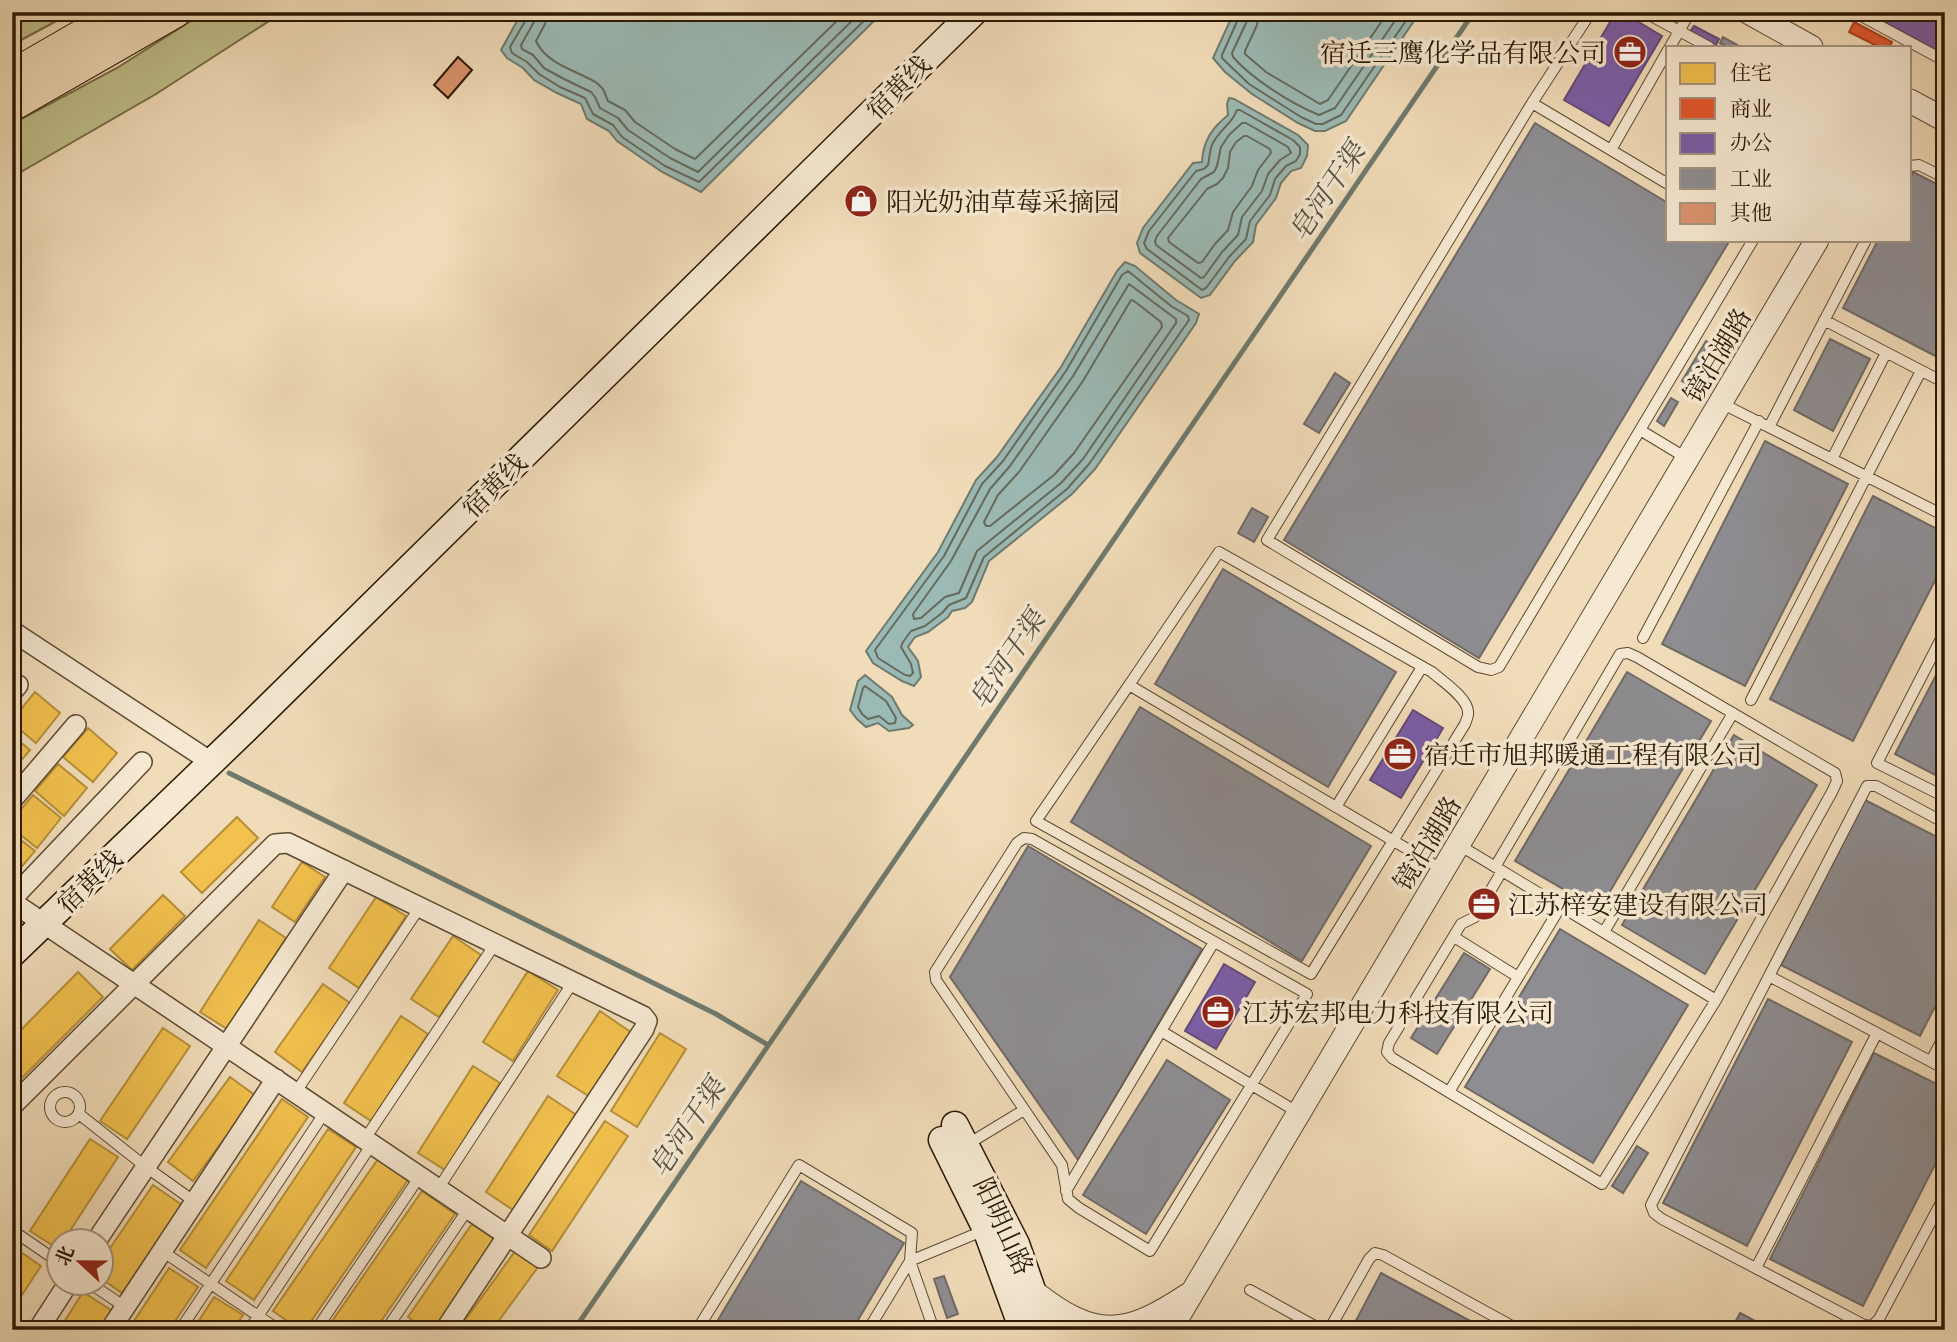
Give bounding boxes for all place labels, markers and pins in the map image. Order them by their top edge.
place label: 宿迁三鹰化学品有限公司 [1320,33,1606,72]
office icon: 宿迁三鹰化学品有限公司 [1611,33,1649,71]
shop icon: 阳光奶油草莓采摘园 [842,182,880,220]
place label: 阳光奶油草莓采摘园 [886,182,1120,221]
office icon: 宿迁市旭邦暖通工程有限公司 [1381,735,1419,773]
place label: 宿迁市旭邦暖通工程有限公司 [1424,735,1762,774]
office icon: 江苏梓安建设有限公司 [1465,885,1503,923]
place label: 江苏梓安建设有限公司 [1508,885,1768,924]
office icon: 江苏宏邦电力科技有限公司 [1199,993,1237,1031]
place label: 江苏宏邦电力科技有限公司 [1242,993,1554,1032]

